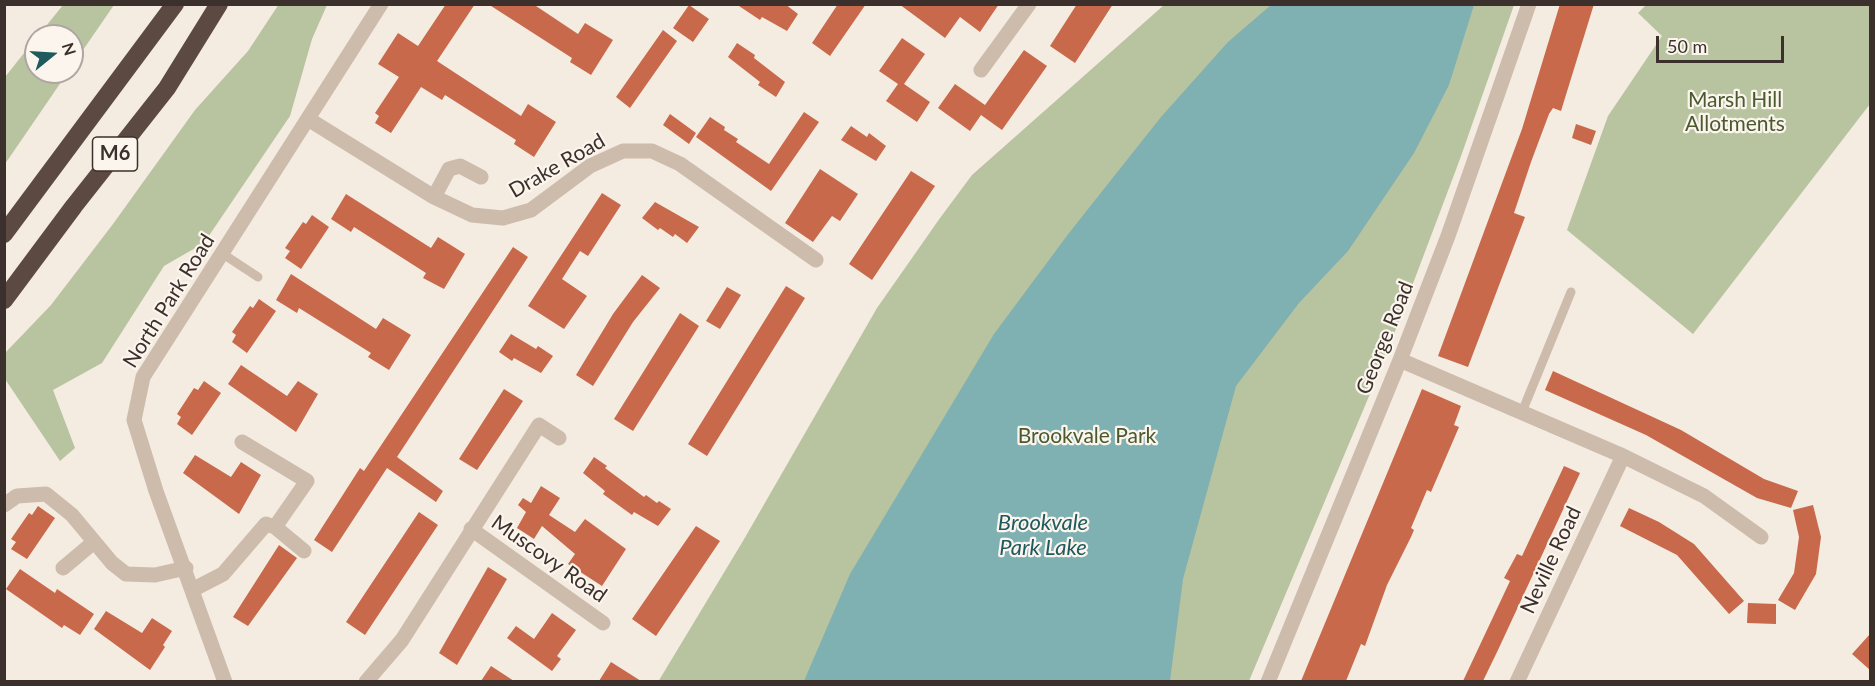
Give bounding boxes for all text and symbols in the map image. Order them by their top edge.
north arrow [24,24,84,84]
scale bar [1659,24,1786,62]
text: 50 m [1667,35,1707,57]
text: N [59,40,81,58]
park label: Marsh Hill Allotments [1685,87,1785,137]
street label: Drake Road [504,128,610,204]
road number: M6 [92,137,138,171]
street label: North Park Road [118,230,220,372]
street label: George Road [1351,278,1419,398]
park label: Brookvale Park [1018,423,1156,449]
street label: Neville Road [1515,502,1587,618]
street label: Muscovy Road [486,510,612,608]
water label: Brookvale Park Lake [998,510,1088,562]

